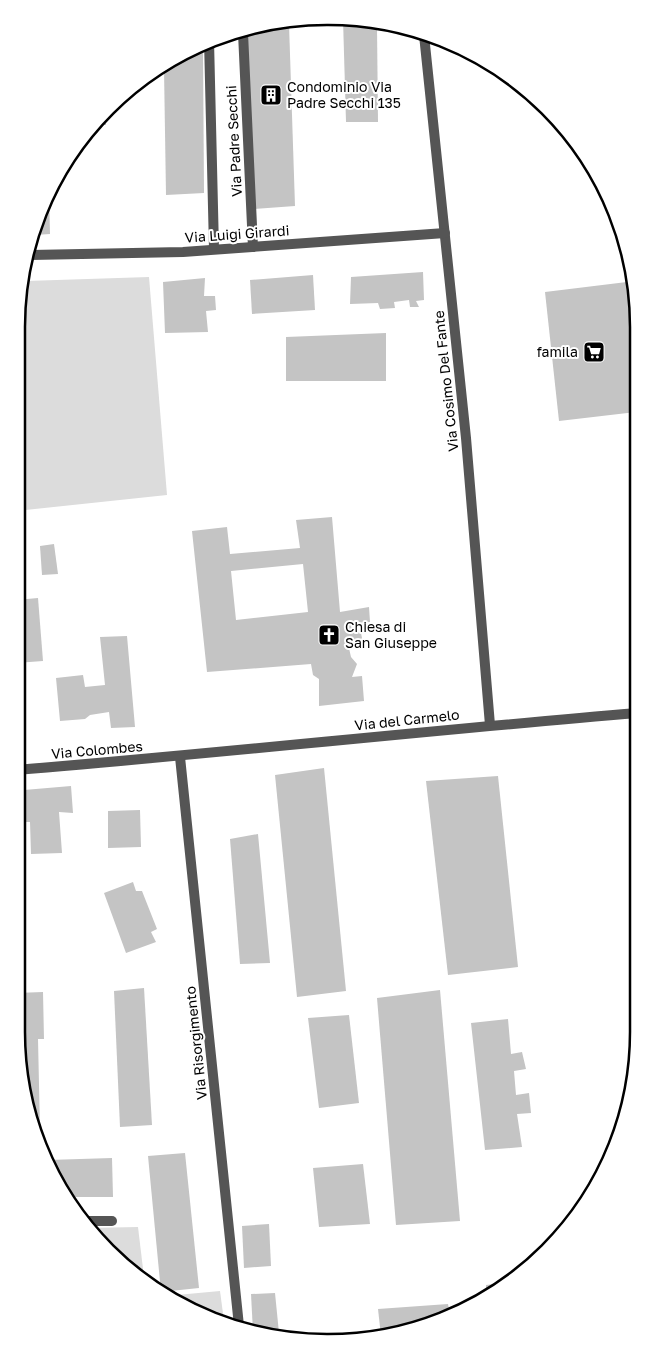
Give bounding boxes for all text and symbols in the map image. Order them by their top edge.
place label: Condominio Via Padre Secchi 135 [287,78,401,111]
building icon: Condominio Via Padre Secchi 135 [259,83,283,107]
street label: Via Padre Secchi [222,85,245,197]
street label: Via Luigi Girardi [184,221,290,246]
street label: Via Cosimo Del Fante [430,310,461,453]
supermarket icon: famila [582,340,606,364]
place label: famila [537,343,578,360]
place label: Chiesa di San Giuseppe [345,618,437,651]
church icon: Chiesa di San Giuseppe [317,623,341,647]
street label: Via del Carmelo [354,706,460,733]
street label: Via Colombes [51,737,143,762]
street label: Via Risorgimento [181,985,210,1101]

